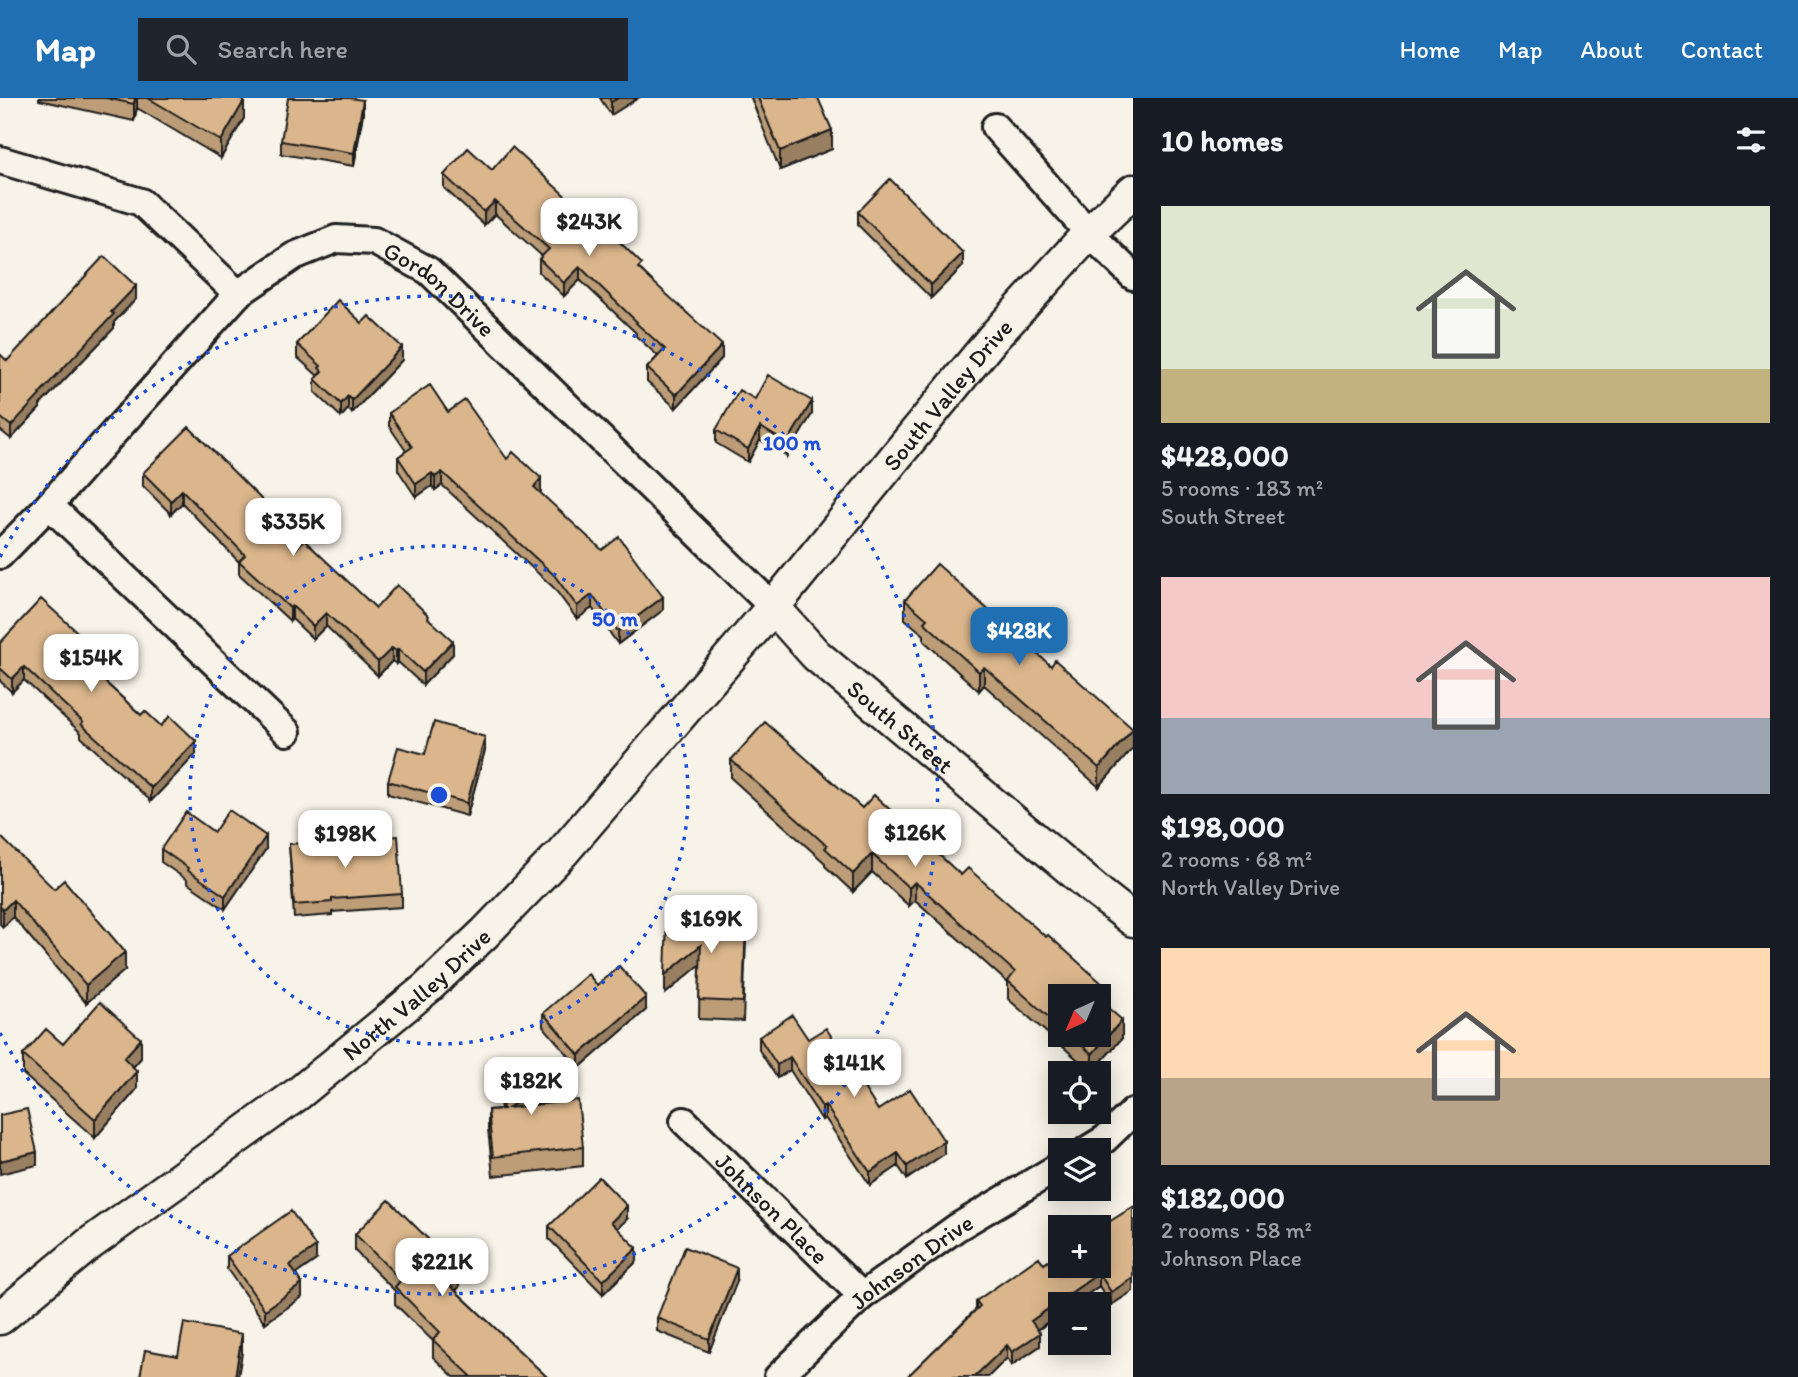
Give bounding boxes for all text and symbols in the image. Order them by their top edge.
search box [138,18,628,81]
text: Map [35,30,96,69]
icon: search [162,30,200,68]
text: Search here [218,33,348,65]
text: Home [1400,35,1460,64]
text: Map [1498,35,1542,64]
text: About [1580,35,1643,64]
text: Contact [1681,35,1763,64]
icon: filters [1732,121,1770,159]
text: 10 homes [1161,122,1284,159]
pin: $243K [540,198,638,258]
text: $243K [557,207,621,235]
street label: Gordon Drive [379,235,502,342]
icon: home [1403,251,1529,377]
street label: South Valley Drive [876,312,1018,476]
text: 100 m [763,430,821,455]
text: $428,000 [1161,437,1289,474]
text: 5 rooms · 183 m² [1161,474,1323,502]
pin: $335K [244,498,342,558]
text: South Street [1161,502,1285,530]
text: $335K [261,507,325,535]
text: 50 m [592,606,639,631]
pin: $428K [970,608,1068,667]
text: $428K [987,616,1051,644]
icon: home [1403,622,1529,748]
pin: $154K [42,634,140,694]
text: $154K [60,643,122,671]
street label: South Street [842,673,959,779]
centre of rings [427,783,451,807]
text: $198,000 [1161,808,1285,845]
pin: $198K [296,810,394,870]
pin: $126K [866,810,964,869]
text: $126K [884,818,946,846]
text: $198K [314,819,376,847]
text: 2 rooms · 68 m² [1161,845,1312,873]
text: North Valley Drive [1161,873,1340,901]
pin: $169K [662,896,760,955]
text: $169K [680,904,742,932]
street label: North Valley Drive [336,921,496,1066]
north arrow [1048,984,1111,1046]
map controls [1048,984,1111,1355]
icon: home [1403,993,1529,1119]
pin: $141K [805,1040,903,1099]
text: $141K [823,1048,885,1076]
pin: $182K [482,1058,580,1117]
button: locate [1048,1061,1111,1124]
text: $182K [500,1066,562,1094]
button: layers [1048,1138,1111,1201]
street label: Johnson Place [710,1146,835,1270]
text: $182,000 [1161,1179,1285,1216]
street label: Johnson Drive [843,1207,978,1315]
button: + [1048,1215,1111,1278]
text: 2 rooms · 58 m² [1161,1216,1312,1244]
pin: $221K [393,1238,491,1298]
text: Johnson Place [1161,1244,1302,1272]
text: $221K [411,1247,473,1275]
button: − [1048,1292,1111,1355]

